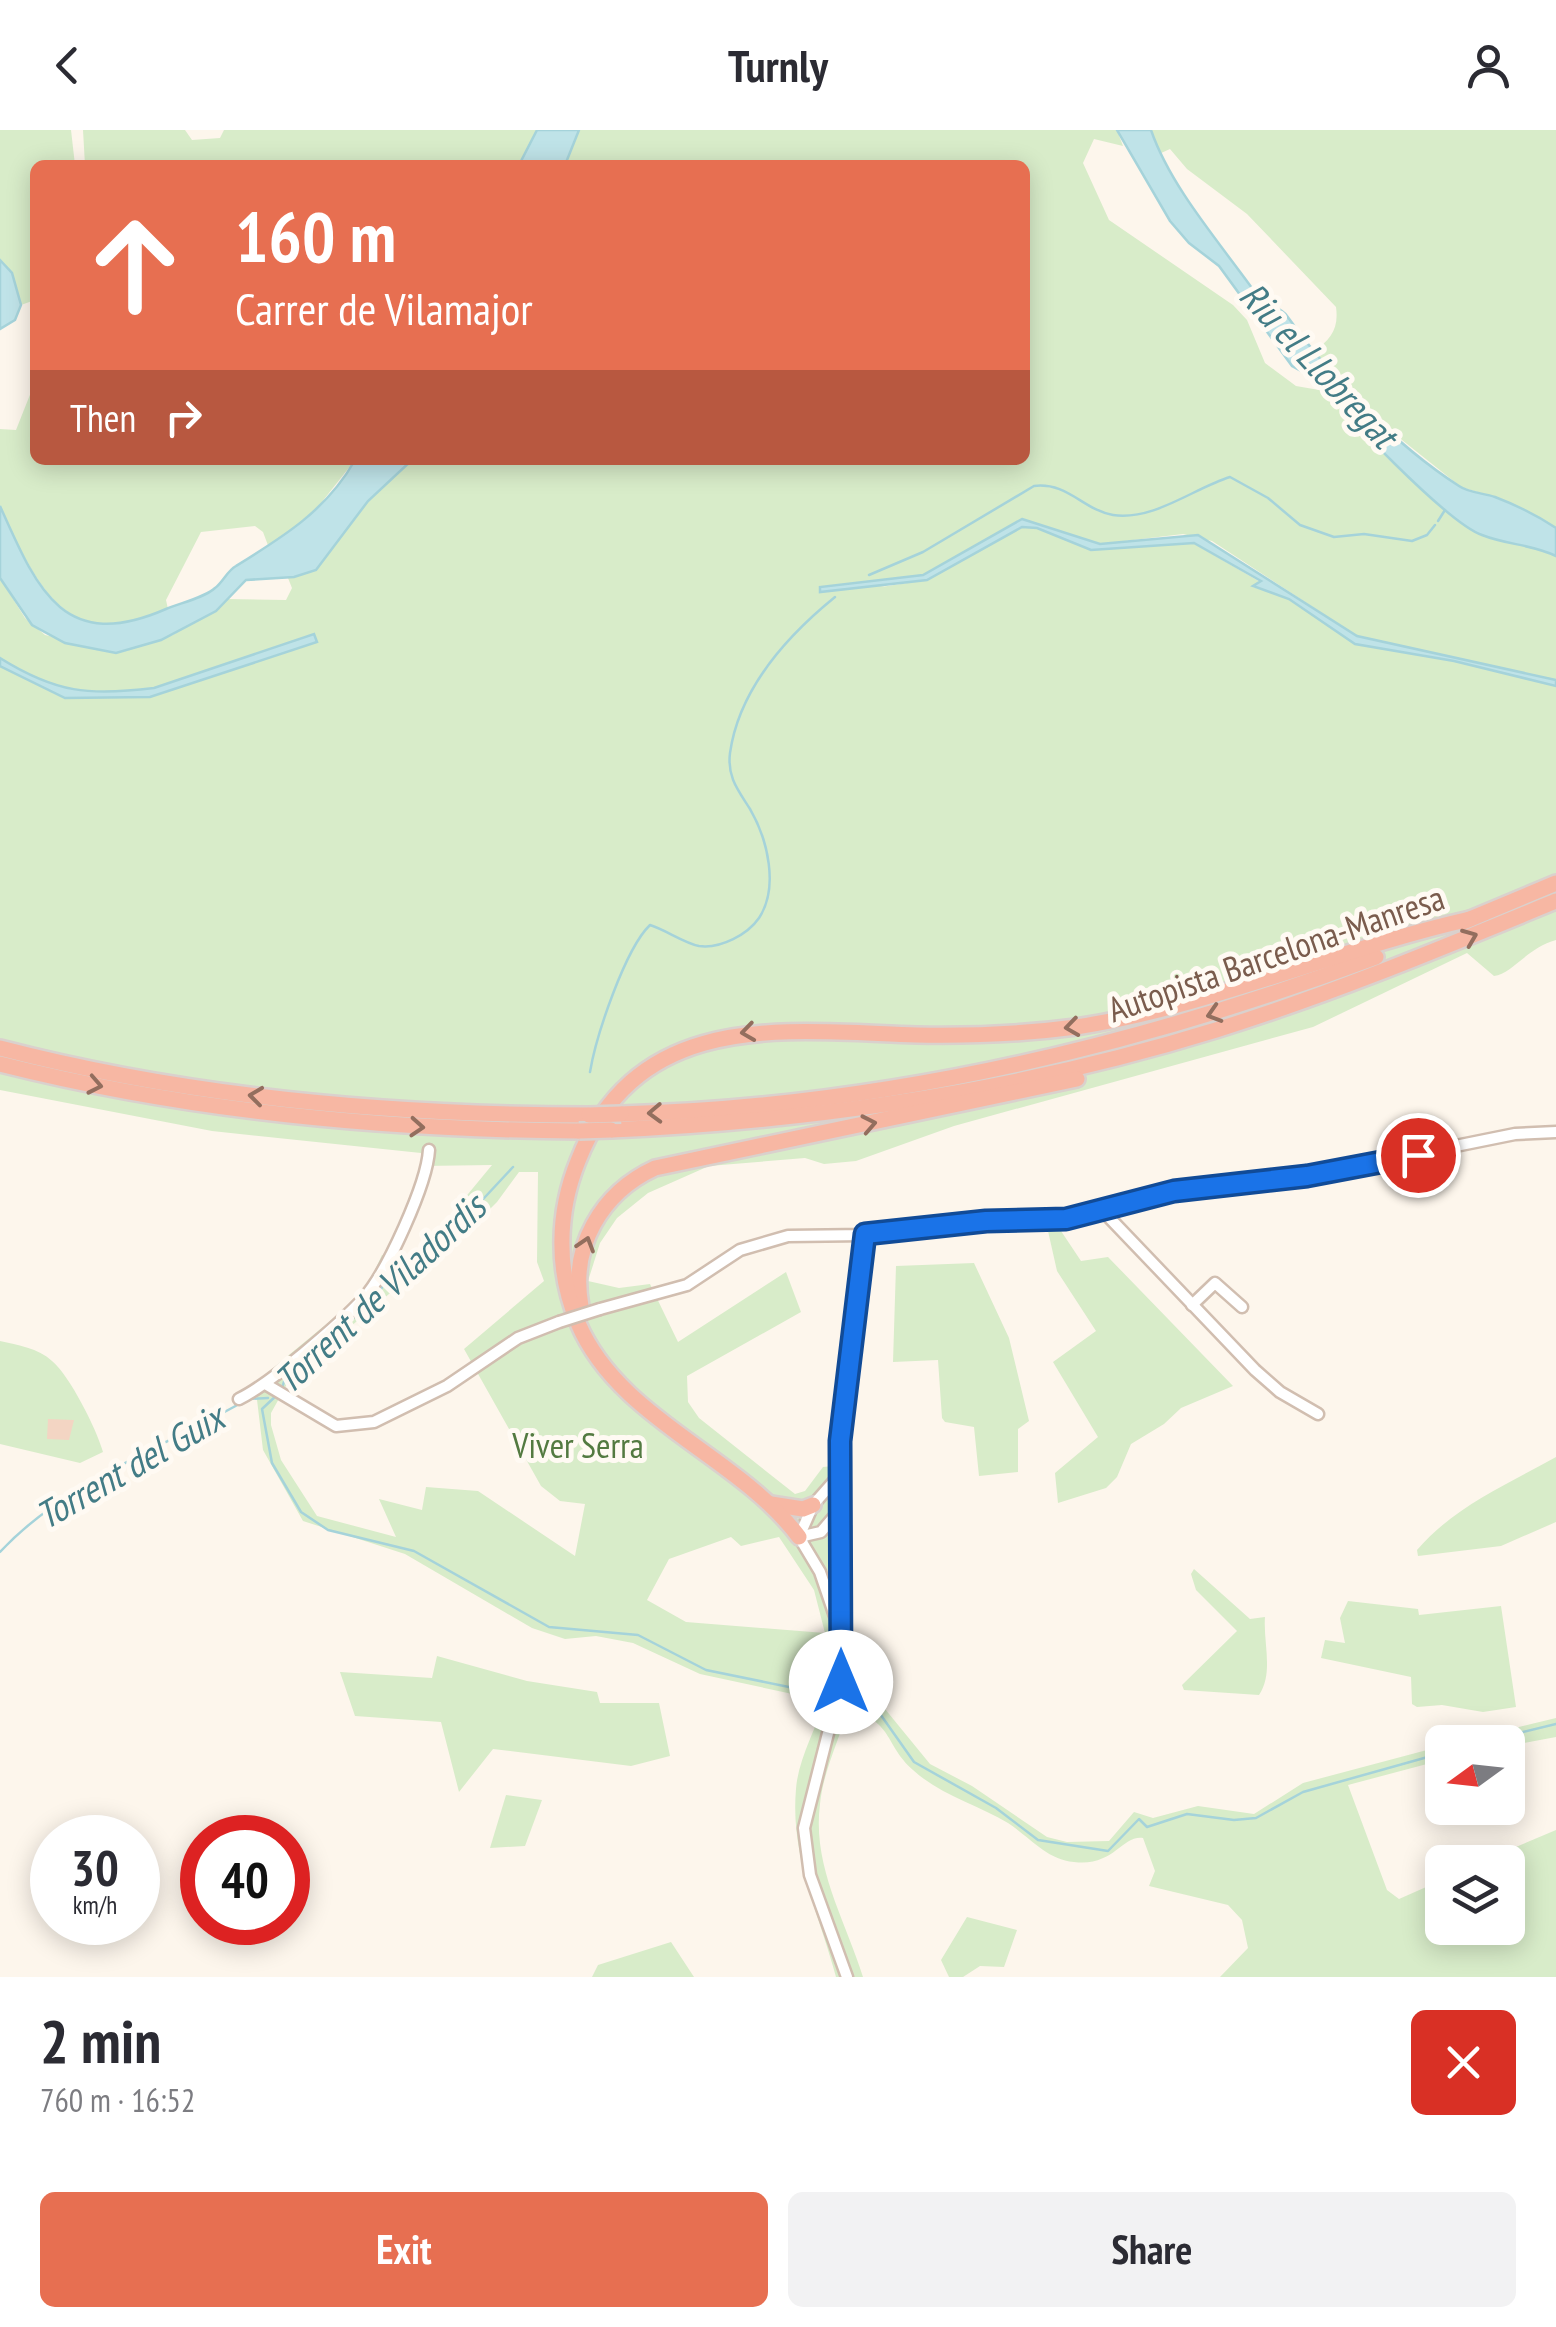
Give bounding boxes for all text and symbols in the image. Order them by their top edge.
text: Turnly [728,36,828,94]
icon: back [40,38,95,93]
icon: person [1461,38,1516,93]
text: 160 m [235,191,396,281]
icon: ahead [70,200,200,330]
water label: Riu el Llobregat [1230,271,1411,460]
text: Carrer de Vilamajor [235,279,533,337]
icon: right [156,390,211,445]
text: Then [70,393,136,442]
street label: Autopista Barcelona-Manresa [1101,874,1450,1032]
one-way arrow [1460,928,1477,948]
one-way arrow [1207,1002,1224,1023]
one-way arrow [1064,1015,1080,1036]
one-way arrow [740,1021,756,1042]
one-way arrow [86,1074,103,1095]
one-way arrow [248,1086,264,1107]
one-way arrow [646,1102,662,1123]
pin [1376,1113,1461,1198]
one-way arrow [860,1114,877,1135]
one-way arrow [410,1116,426,1137]
icon: arrive [1391,1128,1446,1183]
water label: Torrent de Viladordis [263,1180,497,1403]
one-way arrow [574,1237,595,1254]
water label: Torrent del Guix [26,1390,236,1539]
park label: Viver Serra [511,1422,644,1468]
position arrow [789,1630,893,1734]
north arrow [1425,1725,1525,1825]
map controls [1425,1725,1525,1945]
speed limit sign: 40 [180,1815,310,1945]
text: 30 [71,1835,119,1900]
button: layers [1425,1845,1525,1945]
text: km/h [73,1889,117,1921]
text: 2 min [40,2002,161,2080]
button: close [1411,2010,1516,2115]
text: 760 m · 16:52 [40,2079,195,2121]
button: Exit [40,2192,768,2307]
button: Share [788,2192,1516,2307]

